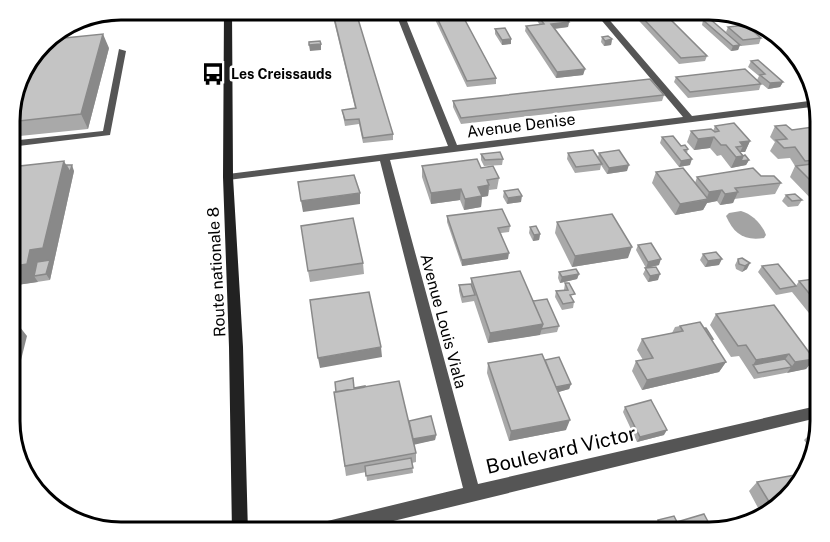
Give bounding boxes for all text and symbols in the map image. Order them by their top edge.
bus stop icon: Les Creissauds [200,61,226,87]
place label: Les Creissauds [231,66,332,82]
street label: Avenue Denise [466,109,576,142]
street label: Route nationale 8 [204,206,229,338]
street label: Avenue Louis Viala [416,252,471,391]
street label: Boulevard Victor [484,421,639,479]

